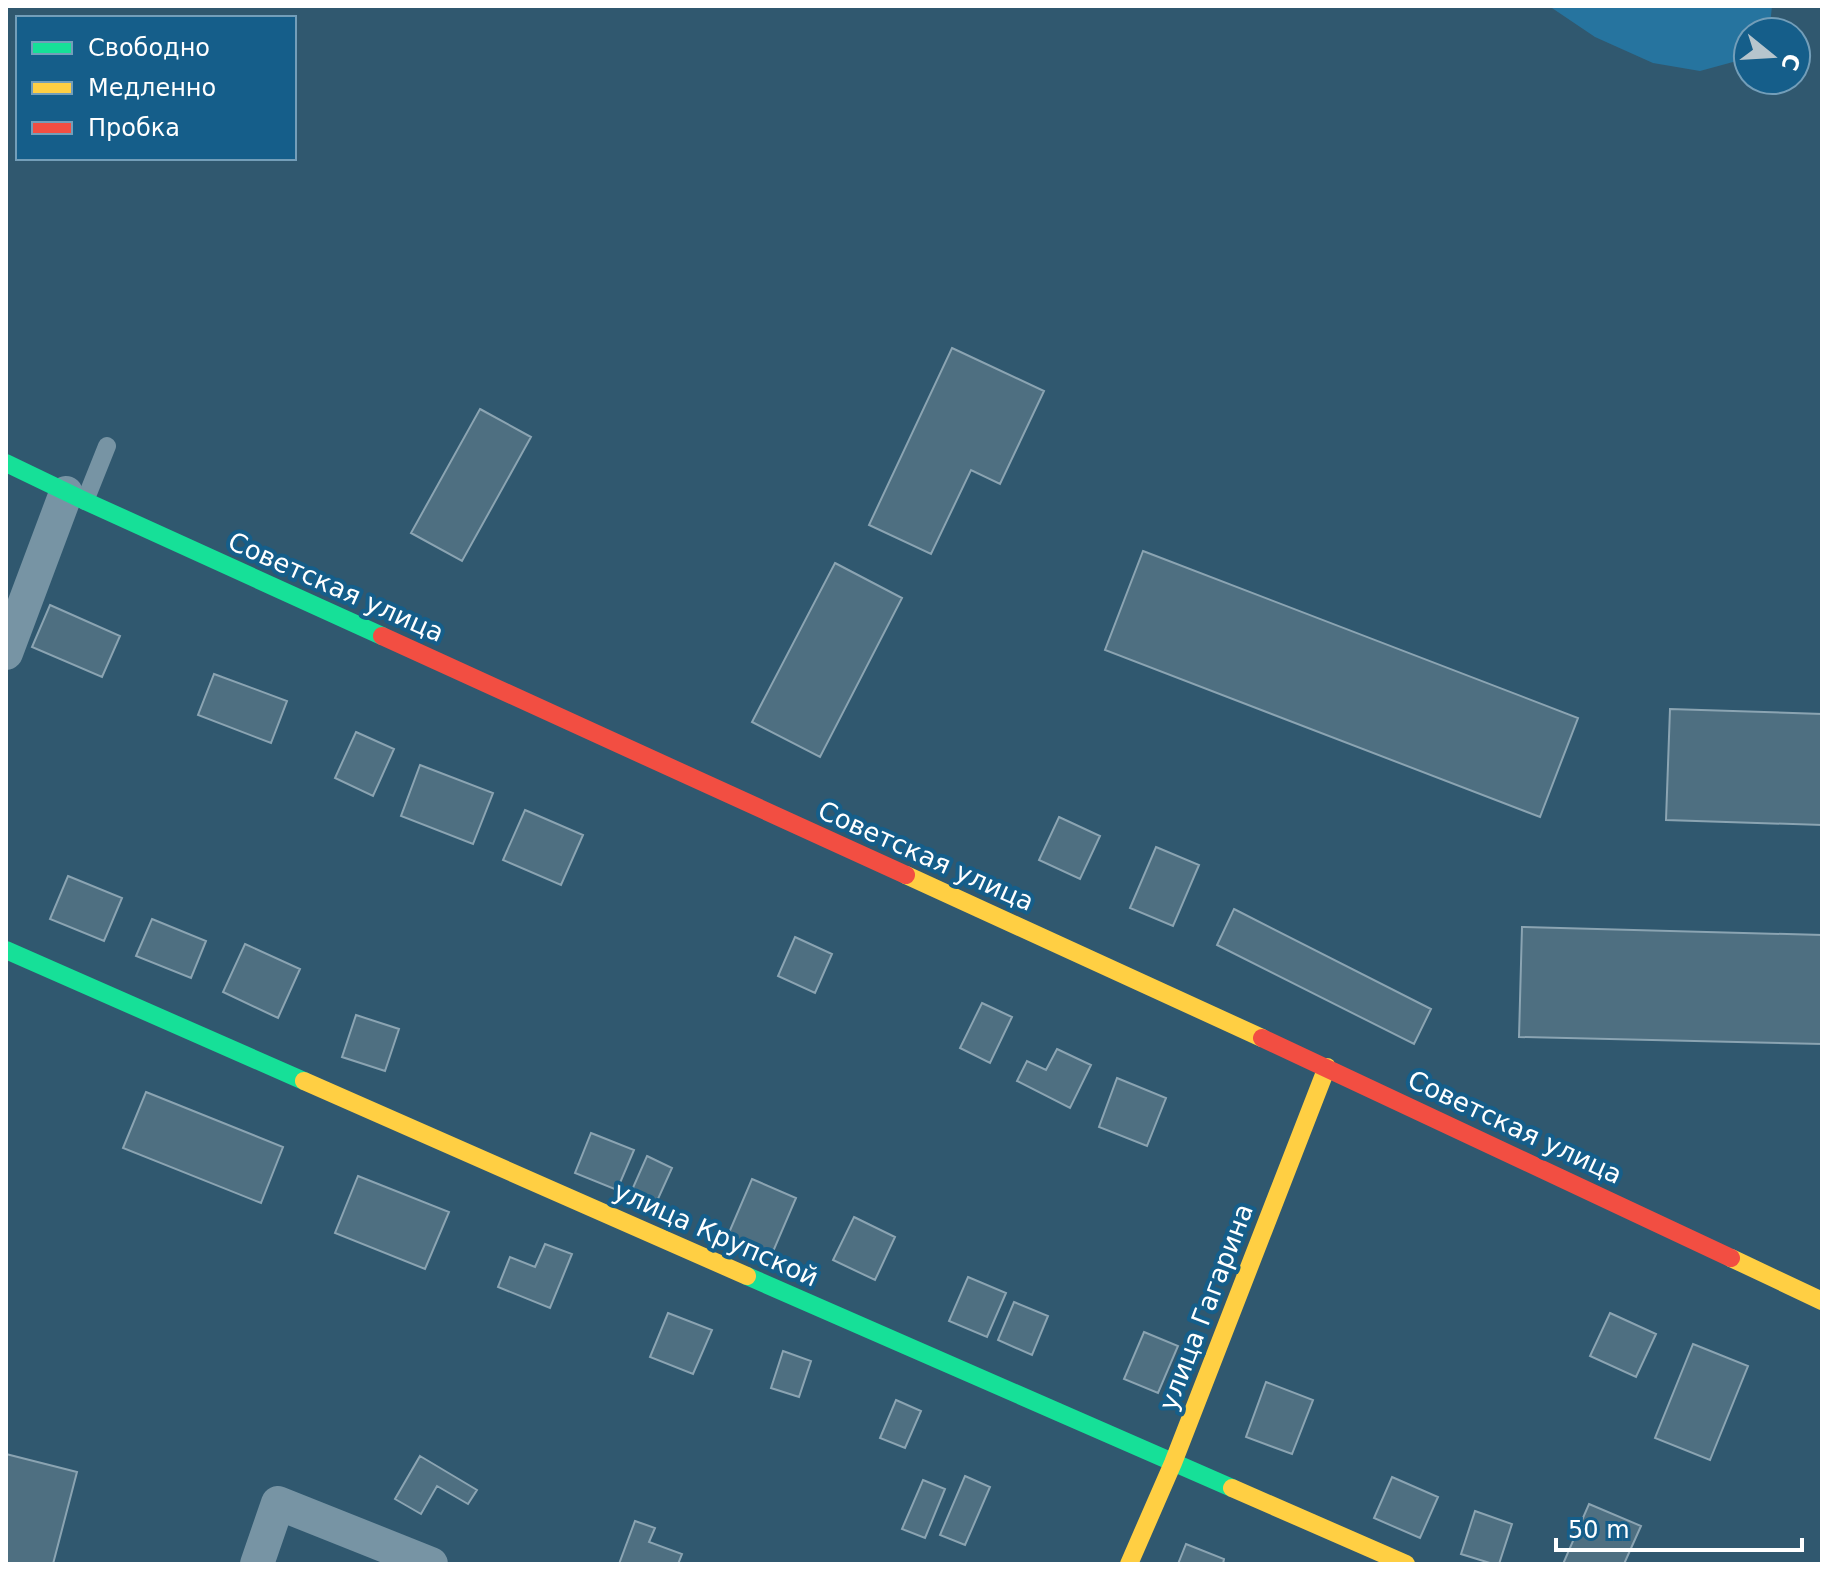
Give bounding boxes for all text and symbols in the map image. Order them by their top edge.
legend [16,16,296,160]
north arrow [1732,16,1812,96]
text: Свободно [88,34,210,62]
text: С [1776,50,1805,74]
text: Медленно [88,74,216,102]
text: Пробка [88,114,180,142]
street label: Советская улица [224,526,448,648]
street label: Советская улица [814,795,1038,917]
street label: Советская улица [1403,1064,1627,1190]
street label: улица Крупской [609,1175,823,1293]
street label: улица Гагарина [1153,1200,1259,1414]
scale bar [1556,1502,1802,1552]
text: 50 m [1568,1516,1630,1544]

